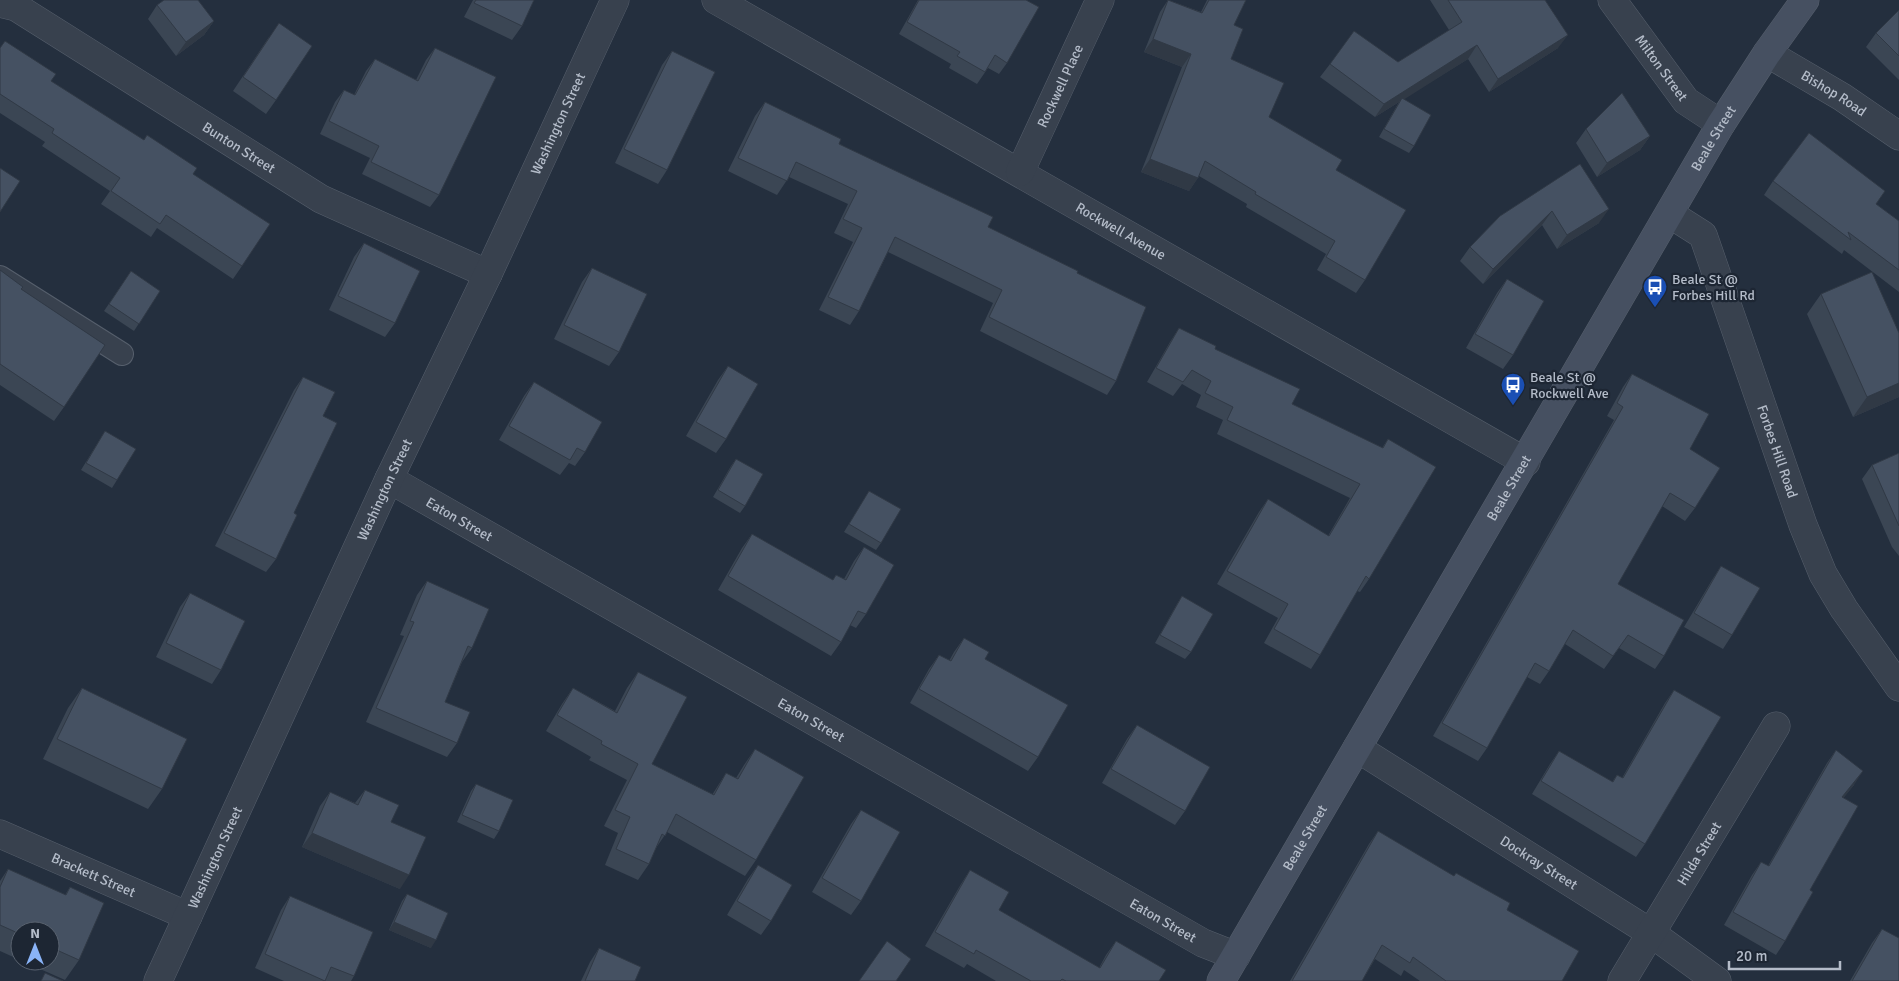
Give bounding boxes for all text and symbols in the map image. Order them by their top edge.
street label: Milton Street [1632,31,1692,104]
street label: Rockwell Place [1033,41,1087,130]
street label: Bishop Road [1798,66,1870,120]
street label: Washington Street [527,70,589,177]
street label: Beale Street [1687,102,1739,174]
street label: Bunton Street [199,118,279,177]
street label: Rockwell Avenue [1073,198,1169,263]
place label: Beale St @ Forbes Hill Rd [1672,271,1755,304]
bus stop icon: Beale St @ Forbes Hill Rd [1642,274,1668,308]
place label: Beale St @ Rockwell Ave [1530,369,1609,402]
bus stop icon: Beale St @ Rockwell Ave [1500,372,1526,406]
street label: Forbes Hill Road [1754,403,1802,500]
street label: Washington Street [353,436,416,543]
street label: Beale Street [1483,452,1535,524]
street label: Eaton Street [423,493,496,545]
street label: Eaton Street [775,694,848,745]
street label: Beale Street [1279,802,1330,874]
street label: Washington Street [184,804,246,911]
street label: Hilda Street [1673,818,1725,888]
street label: Dockray Street [1497,832,1581,893]
street label: Brackett Street [49,849,138,901]
street label: Eaton Street [1127,895,1200,946]
north arrow [10,921,60,971]
text: N [30,925,40,942]
scale bar [1729,938,1840,970]
text: 20 m [1736,947,1767,965]

